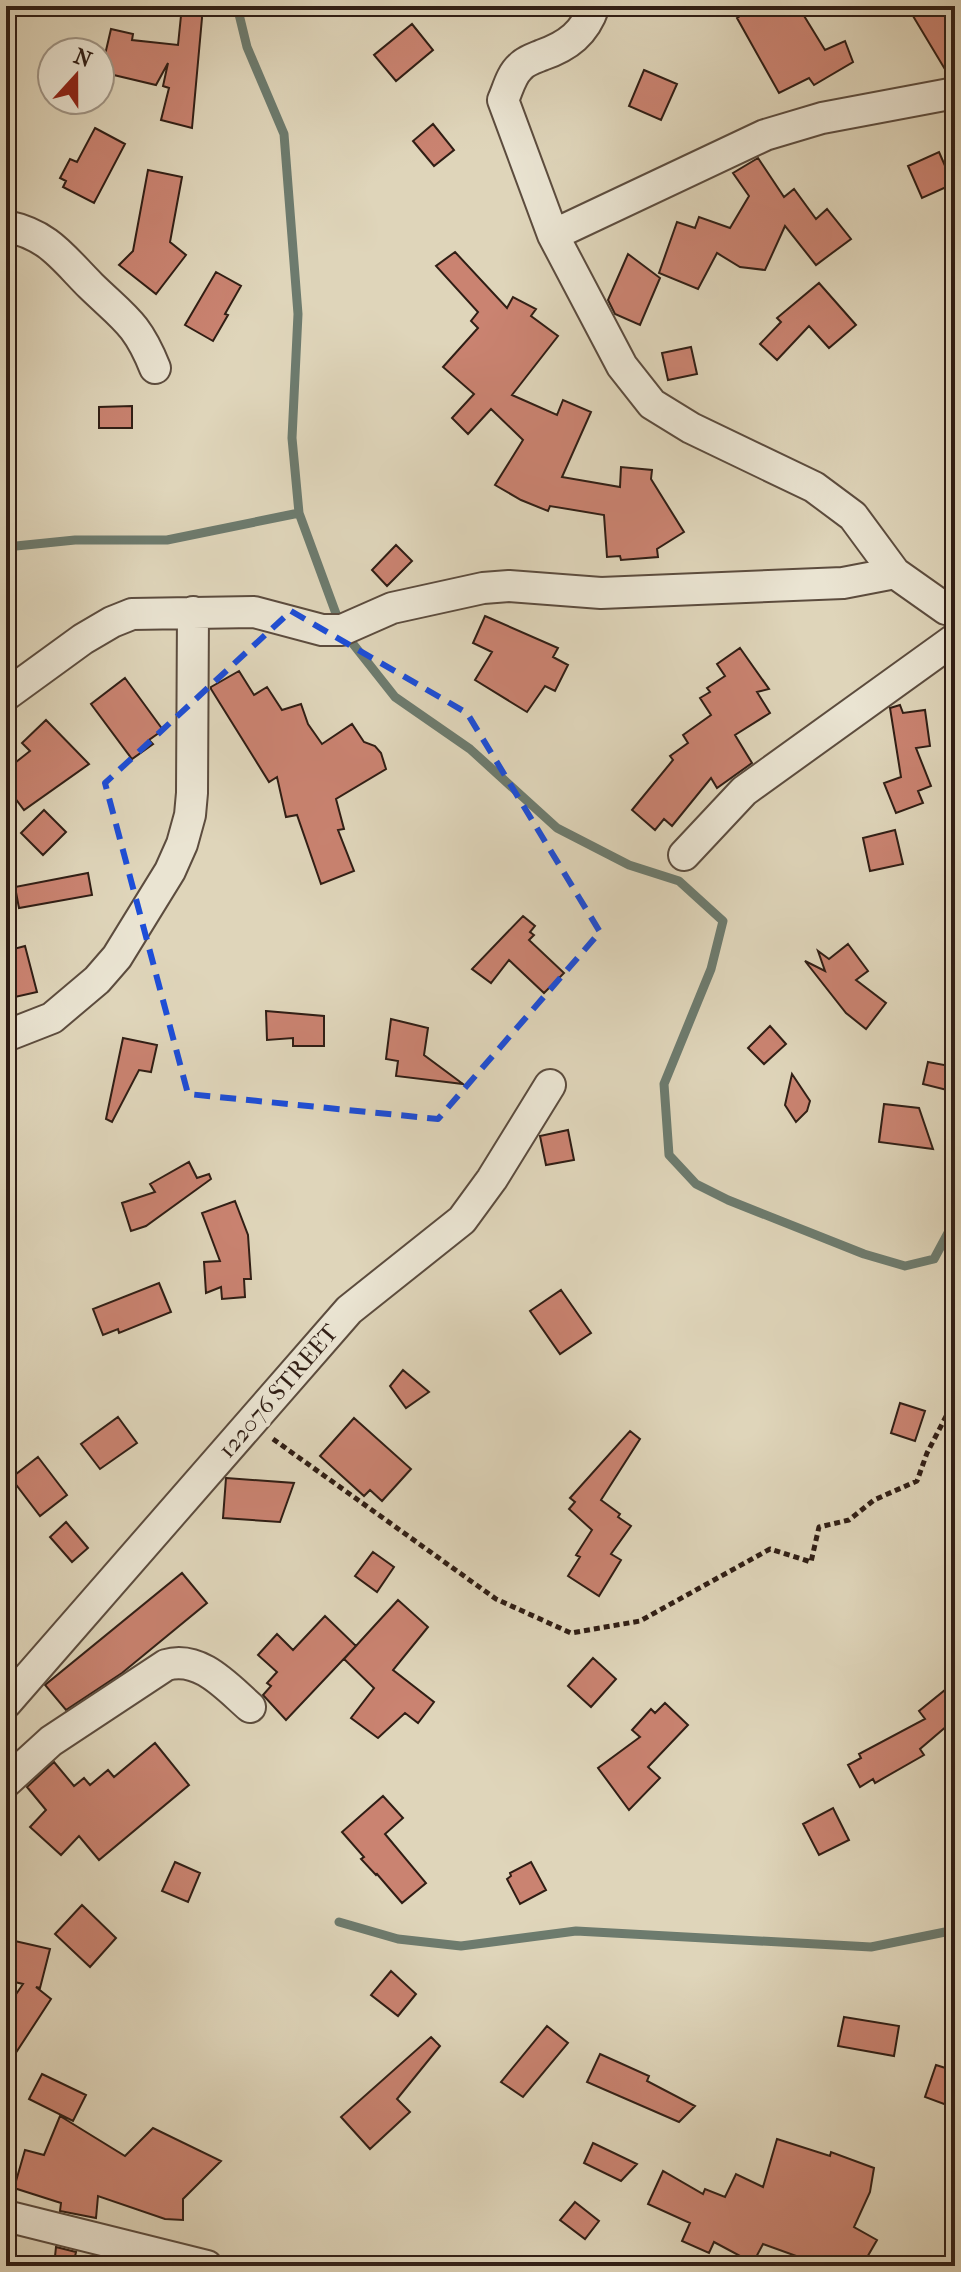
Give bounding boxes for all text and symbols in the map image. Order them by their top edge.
north arrow [36,36,116,116]
text: N [70,43,96,73]
street label: 122076 STREET [212,1318,344,1463]

